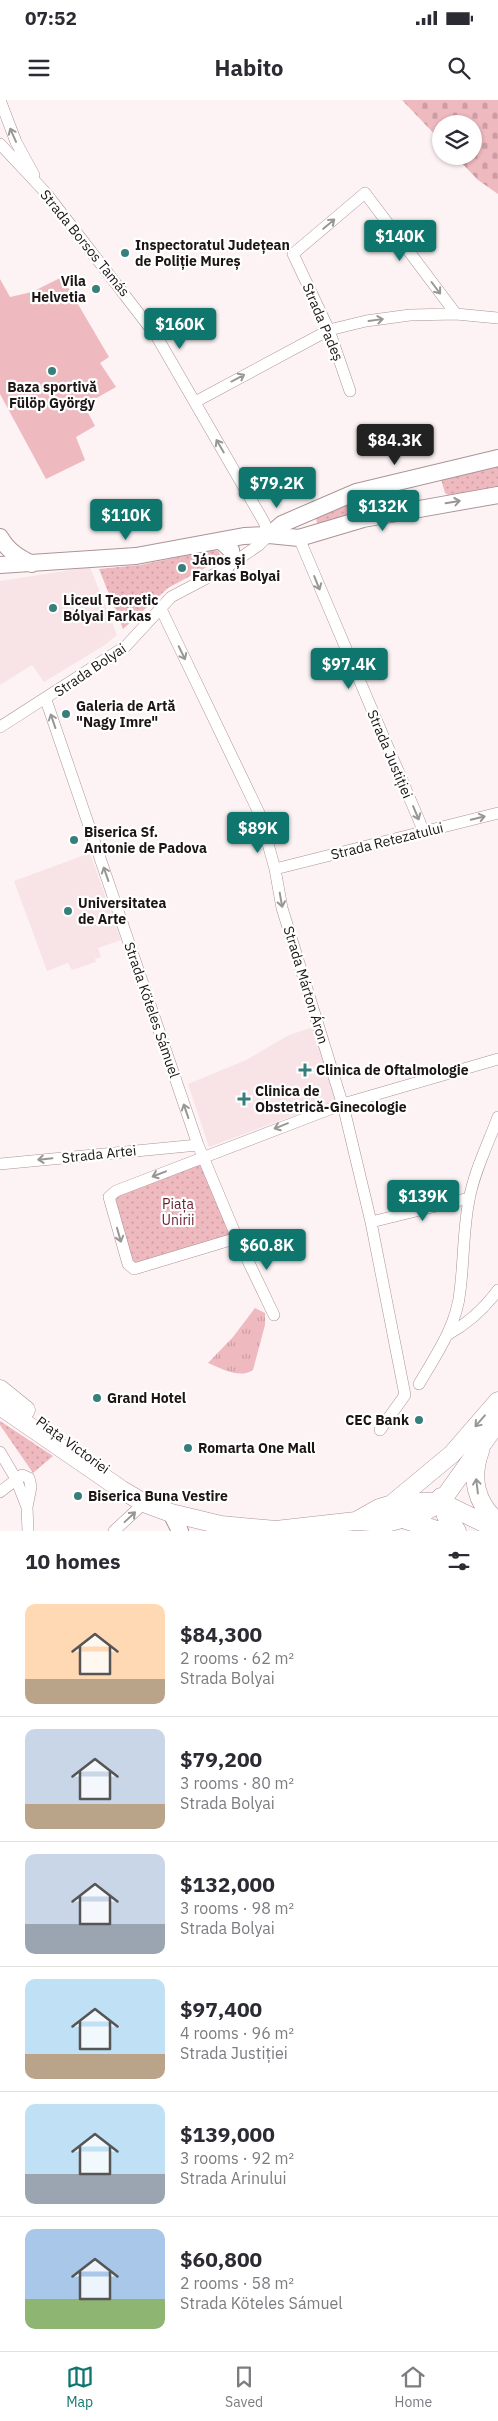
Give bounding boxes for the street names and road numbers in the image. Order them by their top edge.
street label: Strada Borsos Tamás [36,186,134,300]
street label: Strada Padeș [299,280,348,364]
street label: Strada Bolyai [51,639,129,701]
street label: Strada Justiției [363,707,417,801]
street label: Strada Retezatului [329,818,445,864]
street label: Strada Márton Áron [280,924,333,1046]
street label: Strada Köteles Sámuel [120,940,184,1080]
street label: Strada Artei [61,1141,137,1167]
street label: Piața Victoriei [33,1412,113,1478]

